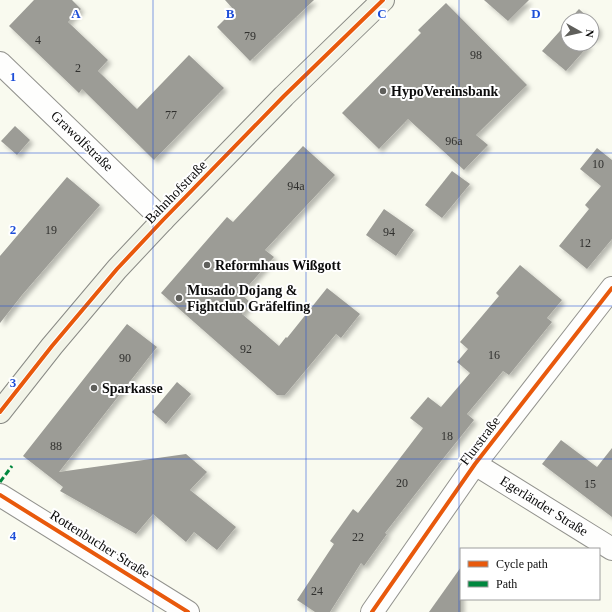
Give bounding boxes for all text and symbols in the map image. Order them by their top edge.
text: A [71,6,81,21]
text: B [226,6,235,21]
text: C [377,6,387,21]
text: D [531,6,541,21]
north arrow [560,12,600,52]
house number: 79 [244,29,256,43]
text: N [583,29,596,38]
house number: 4 [35,33,41,47]
house number: 98 [470,48,482,62]
house number: 2 [75,61,81,75]
text: 1 [10,69,16,84]
place label: HypoVereinsbank [391,84,499,99]
marker: HypoVereinsbank [378,86,388,96]
street label: Grawolfstraße [48,108,116,174]
house number: 77 [165,108,177,122]
house number: 96a [445,134,463,148]
street label: Bahnhofstraße [142,157,210,227]
house number: 10 [592,157,604,171]
house number: 94a [287,179,305,193]
text: 2 [10,222,16,237]
house number: 19 [45,223,57,237]
house number: 94 [383,225,395,239]
house number: 12 [579,236,591,250]
place label: Reformhaus Wißgott [215,258,341,273]
marker: Reformhaus Wißgott [202,260,212,270]
place label: Musado Dojang & Fightclub Gräfelfing [187,283,310,314]
marker: Musado Dojang & Fightclub Gräfelfing [174,293,184,303]
house number: 92 [240,342,252,356]
house number: 16 [488,348,500,362]
house number: 90 [119,351,131,365]
text: 3 [10,375,17,390]
place label: Sparkasse [102,381,163,396]
marker: Sparkasse [89,383,99,393]
street label: Flurstraße [457,414,503,468]
house number: 18 [441,429,453,443]
house number: 88 [50,439,62,453]
street label: Egerländer Straße [497,473,591,539]
house number: 20 [396,476,408,490]
house number: 15 [584,477,596,491]
street label: Rottenbucher Straße [47,507,153,581]
text: 4 [10,528,17,543]
house number: 22 [352,530,364,544]
legend [460,548,600,600]
text: Cycle path [496,557,548,571]
text: Path [496,577,517,591]
house number: 24 [311,584,323,598]

